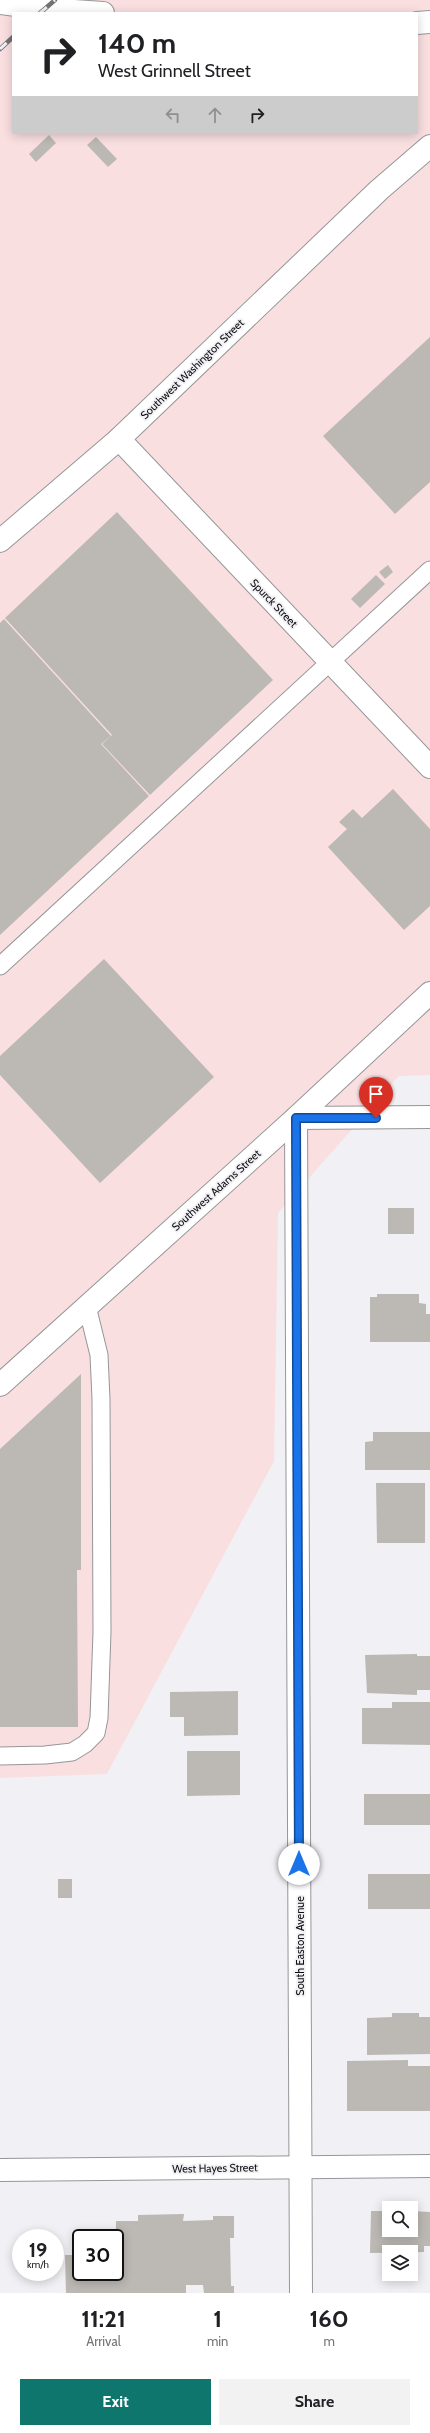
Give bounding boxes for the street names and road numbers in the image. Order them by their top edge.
street label: Southwest Washington Street [137,316,247,422]
street label: Spurck Street [247,576,301,630]
street label: Southwest Adams Street [169,1146,264,1234]
street label: South Easton Avenue [293,1896,307,1996]
street label: West Hayes Street [172,2160,258,2176]

